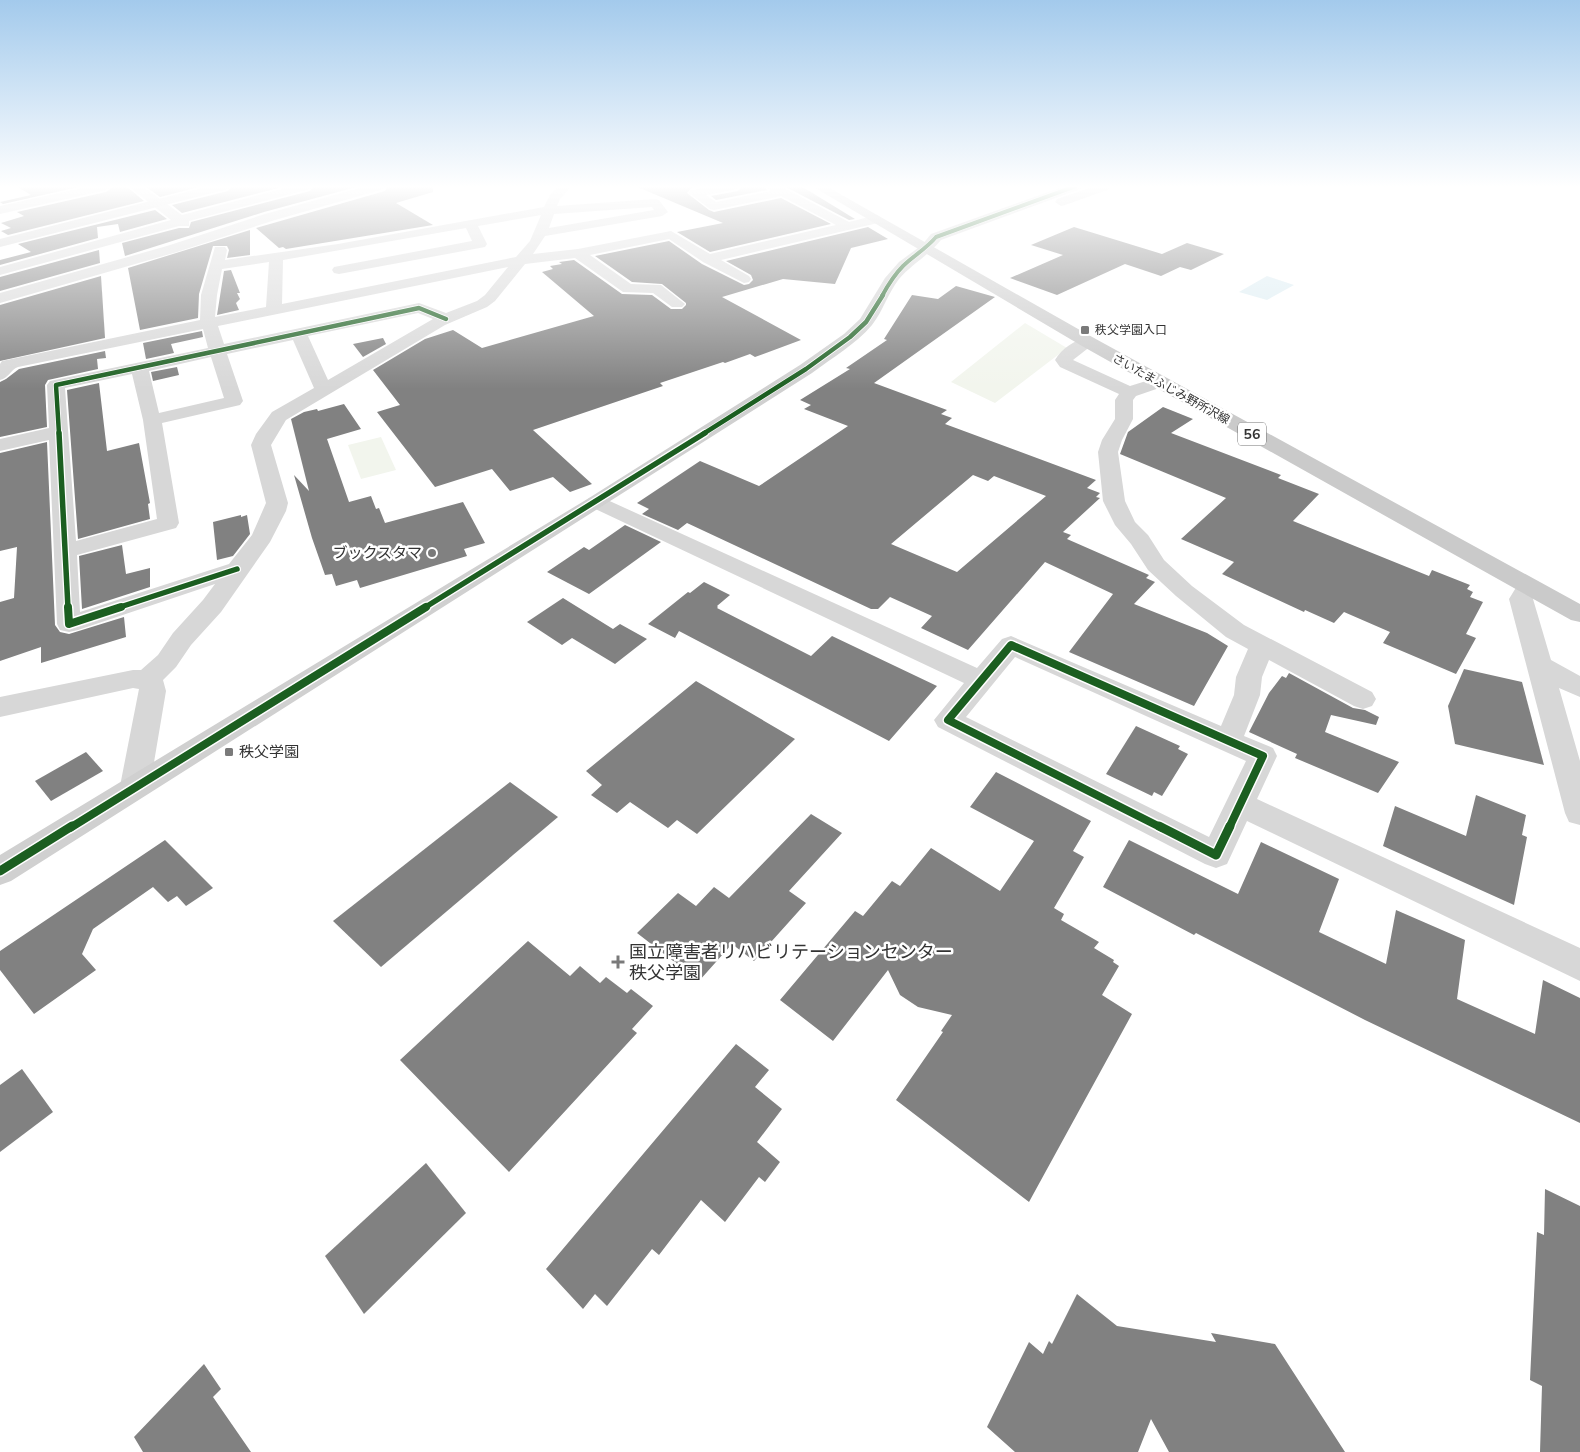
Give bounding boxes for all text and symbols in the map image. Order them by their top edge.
place label: 秩父学園入口 [1095,322,1167,338]
marker: 秩父学園入口 [1079,324,1091,336]
street label: さいたまふじみ野所沢線 [1110,350,1232,428]
road number: 56 [1238,422,1266,446]
place label: ブックスタマ [332,543,422,563]
marker: ブックスタマ [426,547,438,559]
place label: 秩父学園 [239,742,299,762]
marker: 秩父学園 [223,746,235,758]
place label: 国立障害者リハビリテーションセンター 秩父学園 [629,940,953,985]
marker: 国立障害者リハビリテーションセンター 秩父学園 [611,955,625,969]

